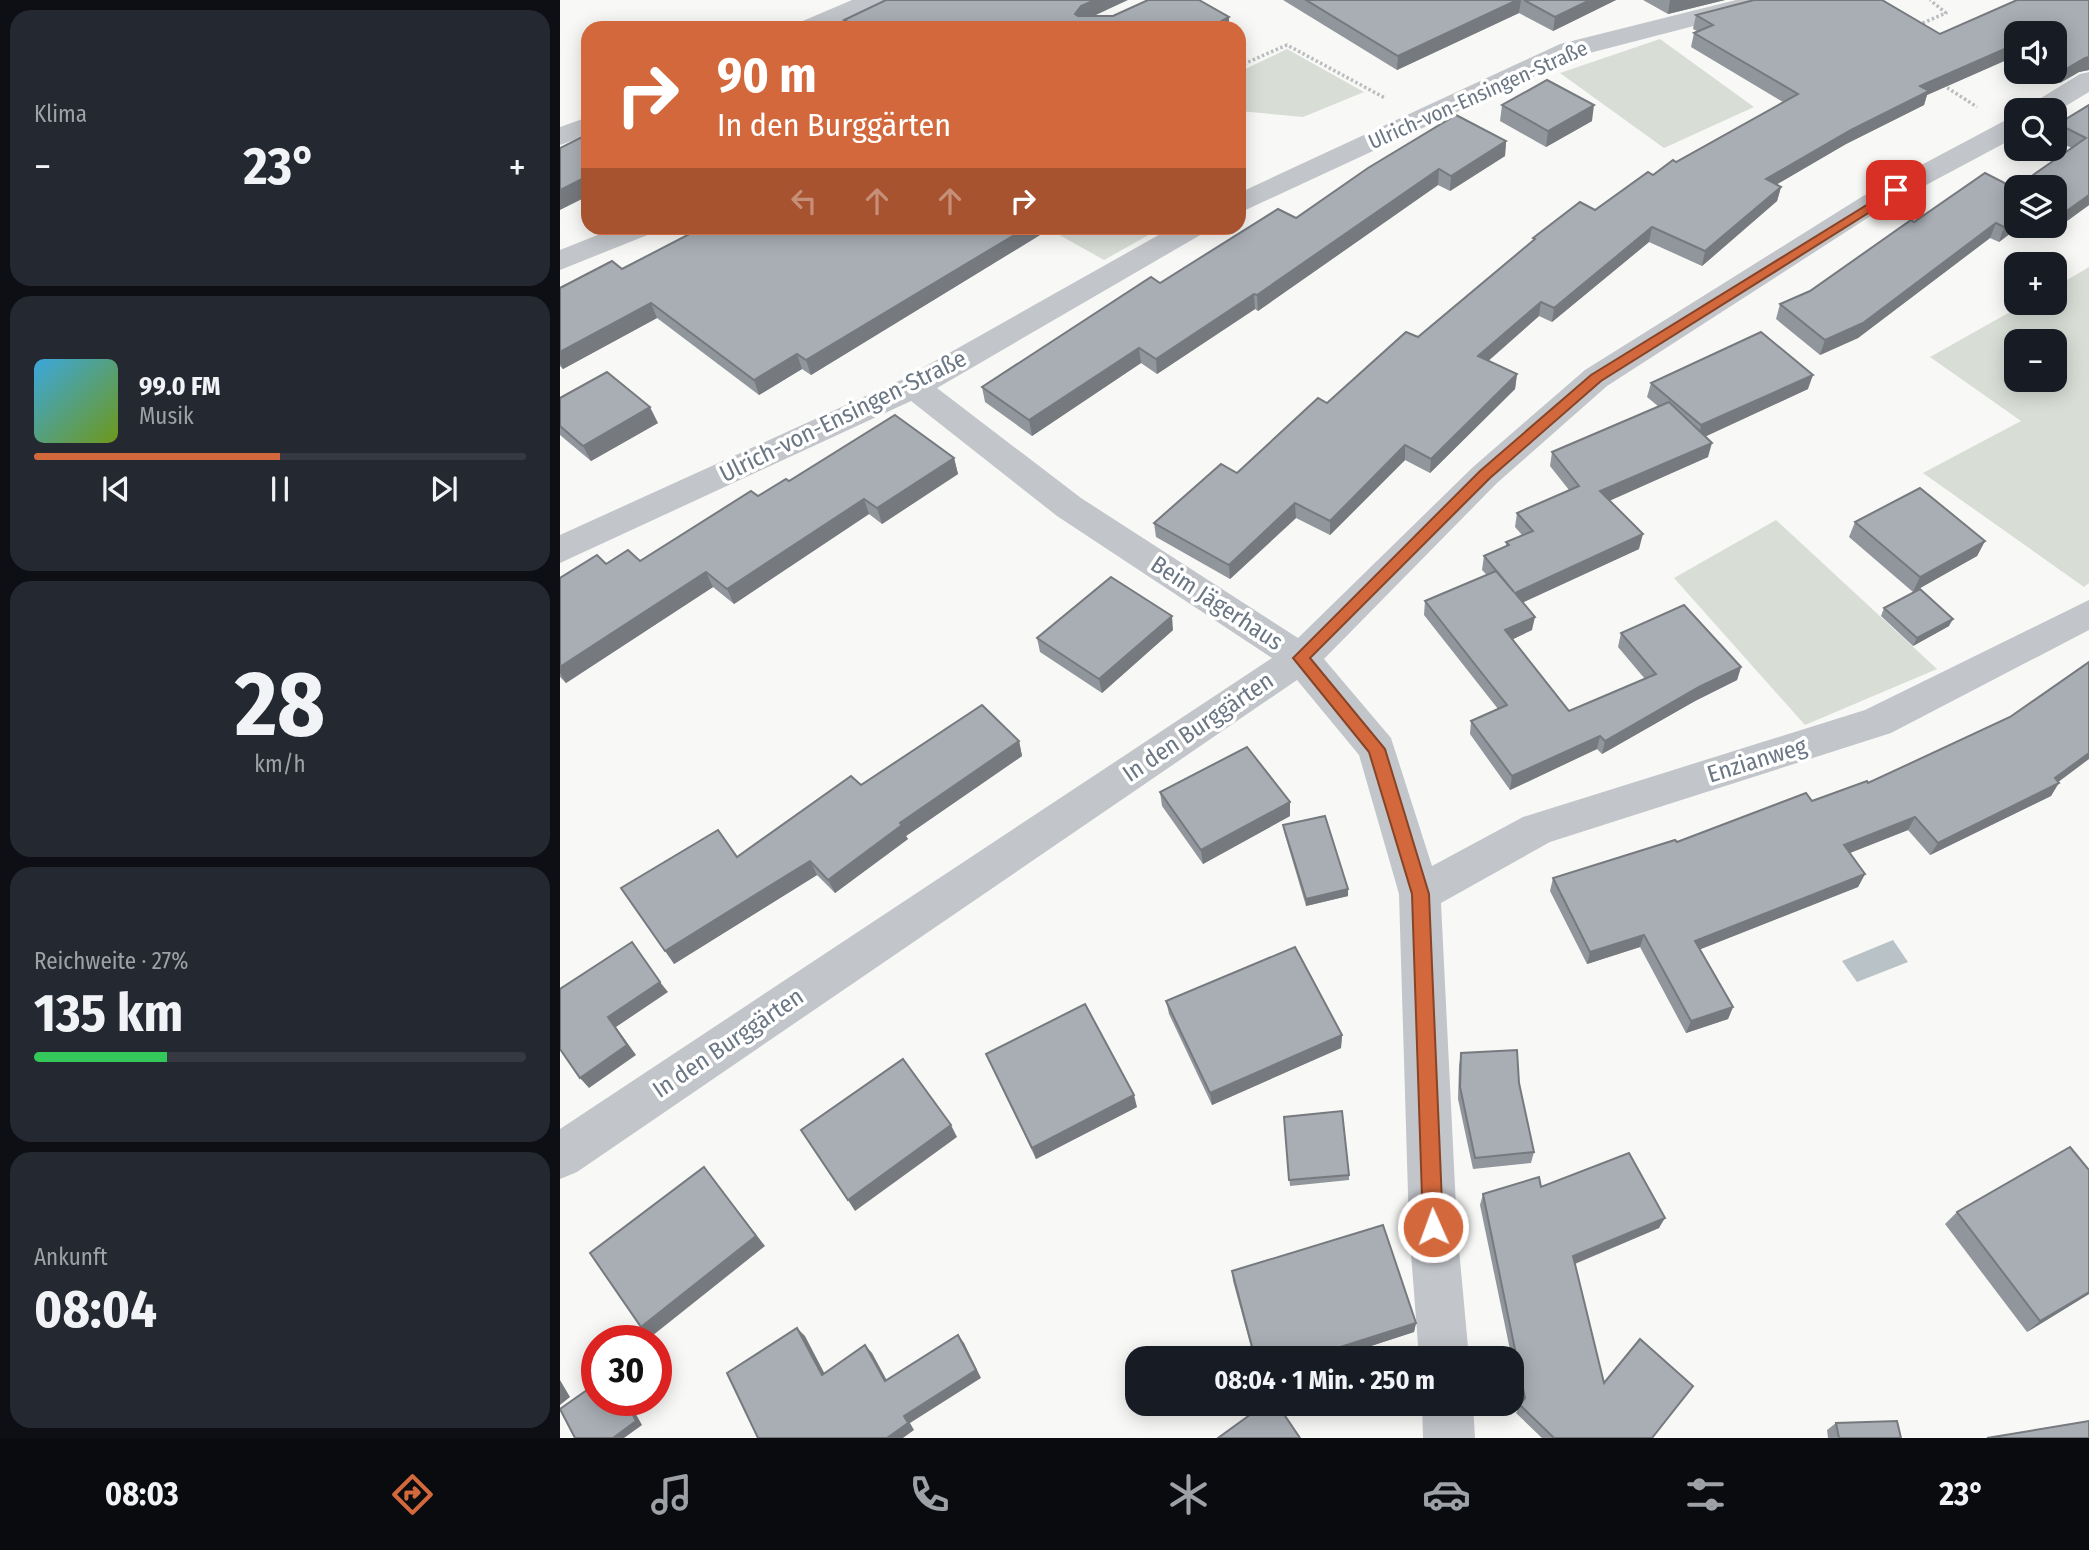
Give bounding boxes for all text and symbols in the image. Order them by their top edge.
map controls [2004,21,2067,392]
button: sound [2004,21,2067,84]
street label: Ulrich-von-Ensingen-Straße [1364,35,1592,155]
text: 90 m [717,46,817,105]
icon: right [602,49,693,140]
button: search [2004,98,2067,161]
text: Klima [34,100,87,128]
text: In den Burggärten [717,106,951,144]
text: 23° [243,135,316,198]
text: − [34,144,51,190]
text: + [509,144,526,190]
pin [1866,160,1926,220]
icon: arrive [1877,171,1915,209]
button: layers [2004,175,2067,238]
icon: left [785,182,823,220]
icon: ahead [858,182,896,220]
icon: ahead [931,182,969,220]
icon: right [1004,182,1042,220]
button: + [2004,252,2067,315]
button: − [2004,329,2067,392]
street label: Ulrich-von-Ensingen-Straße [715,344,971,488]
text: 99.0 FM [139,371,221,402]
text: Musik [139,402,194,430]
icon: previous [97,470,135,508]
icon: pause [261,470,299,508]
icon: next [425,470,463,508]
street label: Beim Jägerhaus [1146,550,1288,656]
text: 28 [235,650,325,759]
street label: In den Burggärten [1117,666,1279,788]
street label: Enzianweg [1704,731,1811,788]
text: km/h [254,750,306,778]
text: Reichweite · 27% [34,947,189,975]
text: 135 km [34,982,183,1045]
street label: In den Burggärten [647,982,809,1104]
position arrow [1396,1190,1470,1264]
text: Ankunft [34,1243,108,1271]
text: 08:04 [34,1278,157,1341]
speed limit sign: 30 [581,1325,672,1416]
text: 08:04 · 1 Min. · 250 m [1214,1365,1435,1396]
icon: directions [388,1470,437,1519]
icon: music [647,1470,696,1519]
icon: phone [905,1470,954,1519]
icon: climate [1164,1470,1213,1519]
icon: car [1422,1470,1471,1519]
icon: filters [1681,1470,1730,1519]
text: 08:03 [105,1475,179,1513]
text: 23° [1939,1475,1984,1513]

